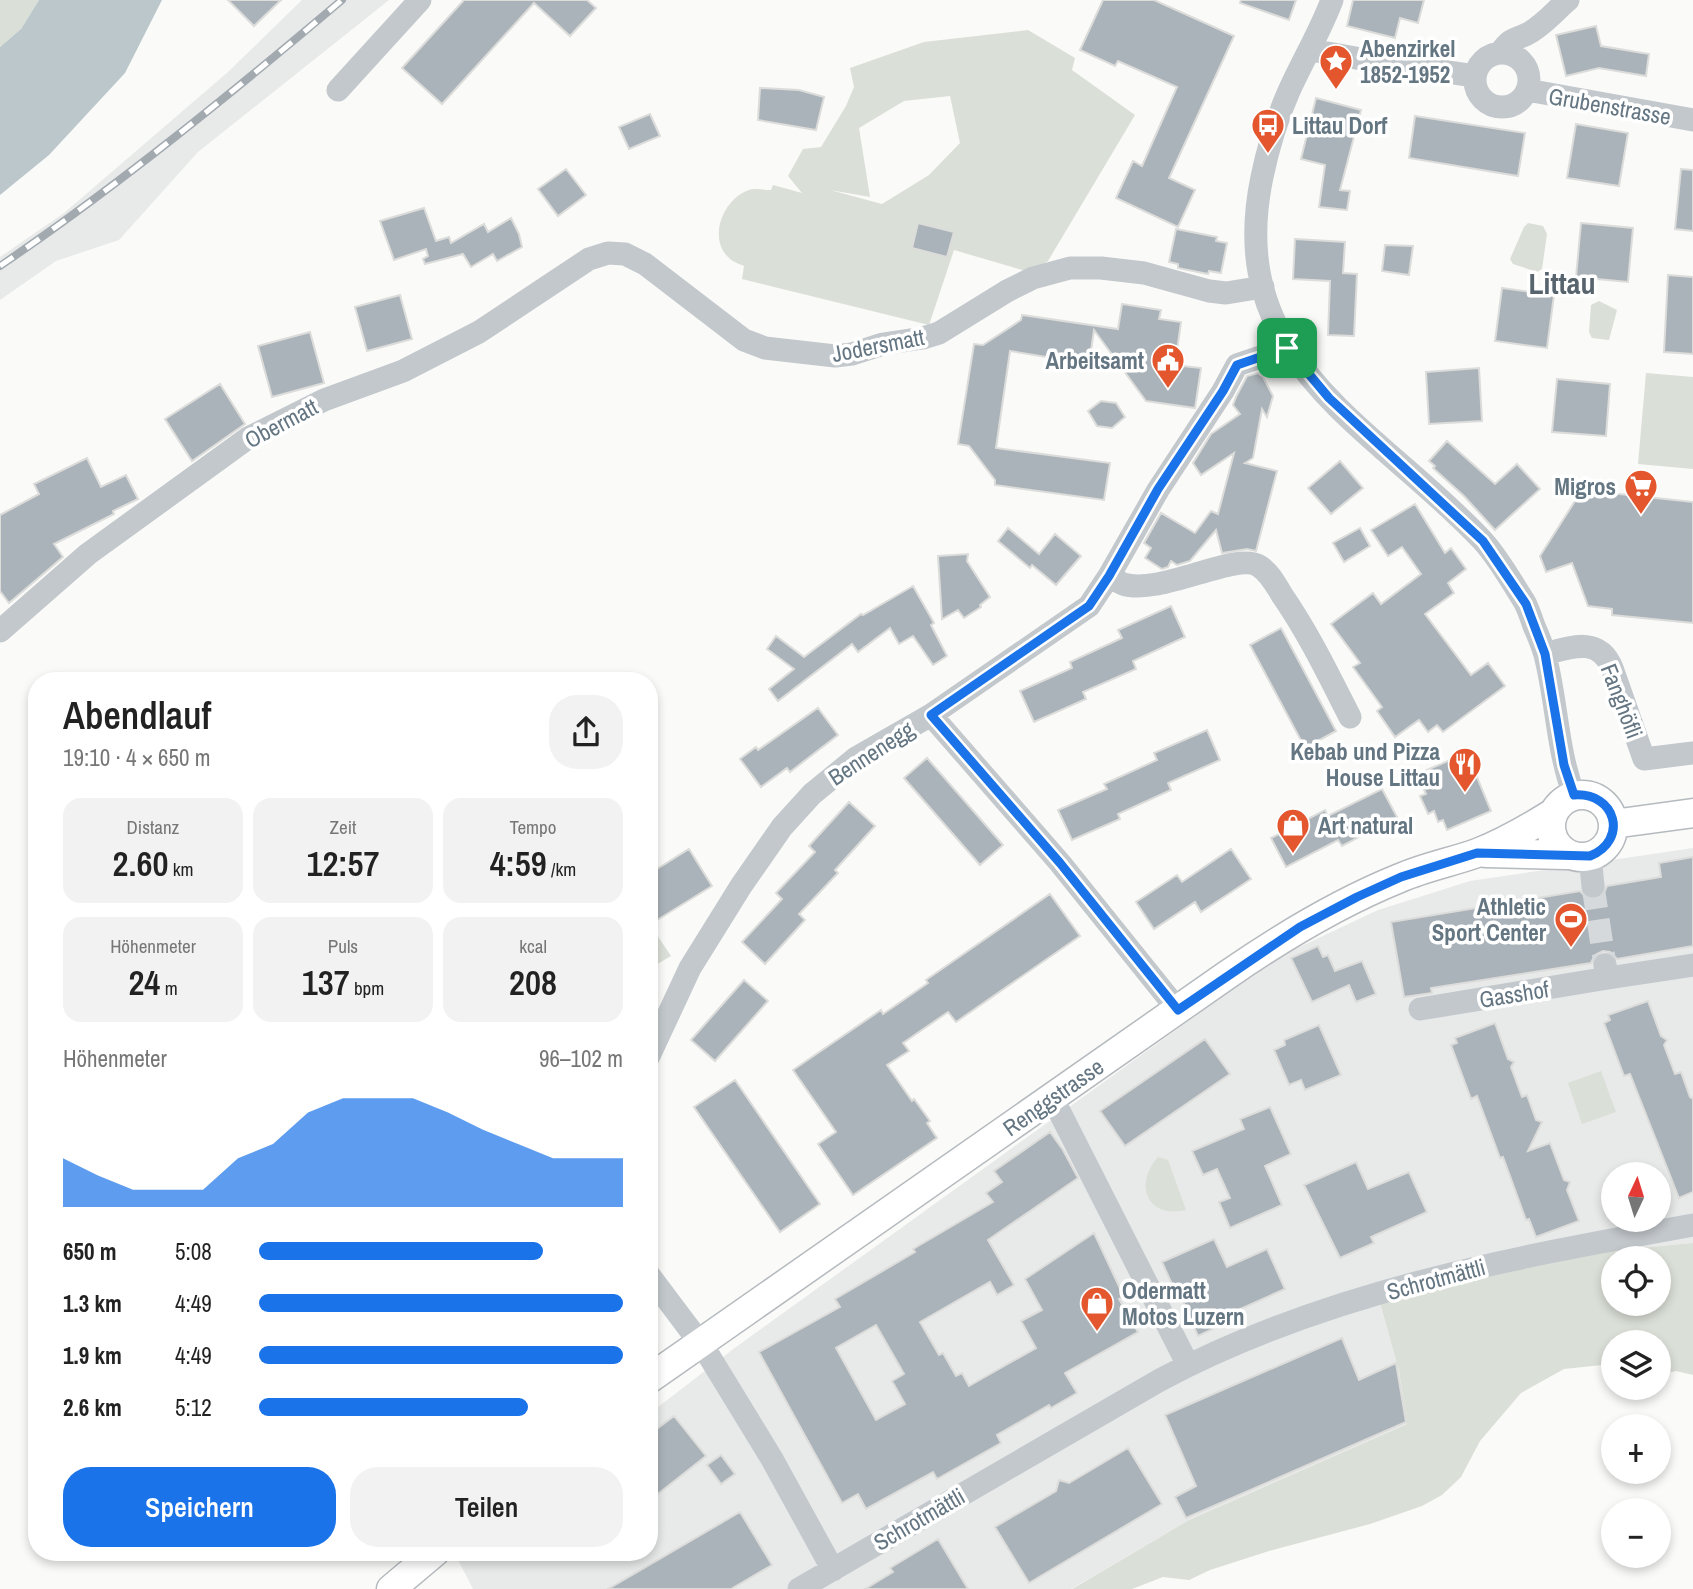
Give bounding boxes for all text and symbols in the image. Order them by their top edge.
place label: Abenzirkel 1852-1952 [1360,33,1455,90]
place icon: Abenzirkel 1852-1952 [1317,42,1355,91]
street label: Grubenstrasse [1546,80,1674,132]
bus stop icon: Littau Dorf [1249,106,1287,155]
place label: Littau Dorf [1292,110,1388,141]
district label: Littau [1529,263,1595,303]
pin [1257,318,1317,378]
street label: Jodersmatt [829,321,927,369]
icon: arrive [1268,329,1306,367]
public building icon: Arbeitsamt [1149,341,1187,390]
place label: Arbeitsamt [1045,345,1144,376]
street label: Obermatt [239,391,323,455]
supermarket icon: Migros [1622,467,1660,516]
place label: Migros [1554,471,1616,502]
street label: Fanghöfli [1594,659,1650,743]
text: Abendlauf [63,690,211,741]
button: share [549,695,623,769]
street label: Bennenegg [822,713,920,792]
place label: Kebab und Pizza House Littau [1290,736,1441,793]
text: 19:10 · 4 × 650 m [63,742,210,773]
restaurant icon: Kebab und Pizza House Littau [1446,745,1484,794]
shop icon: Art natural [1274,806,1312,855]
place label: Art natural [1318,810,1413,841]
text: Distanz [127,814,179,840]
text: Zeit [330,814,356,840]
text: Tempo [510,814,556,840]
text: 2.60 [113,840,168,887]
text: 12:57 [307,840,379,887]
text: 4:59 [490,840,547,887]
text: km [168,856,193,882]
text: /km [547,856,576,882]
place label: Athletic Sport Center [1432,891,1547,948]
sports icon: Athletic Sport Center [1552,900,1590,949]
text: Höhenmeter [110,933,196,959]
text: Puls [328,933,358,959]
text: kcal [519,933,547,959]
text: 24 [128,959,160,1006]
text: 137 [302,959,350,1006]
text: 208 [509,959,557,1006]
street label: Gasshof [1477,973,1552,1015]
text: m [160,975,178,1001]
text: bpm [350,975,384,1001]
text: Höhenmeter [63,1043,167,1074]
text: 96–102 m [539,1043,623,1074]
street label: Renggstrasse [996,1051,1110,1143]
north arrow [1601,1162,1671,1232]
map controls [1601,1162,1671,1568]
text: 650 m [63,1236,116,1267]
text: 5:08 [175,1236,212,1267]
button: locate [1601,1246,1671,1316]
street label: Schrotmättli [1383,1251,1489,1307]
place label: Odermatt Motos Luzern [1122,1275,1245,1332]
shop icon: Odermatt Motos Luzern [1078,1284,1116,1333]
text: 1.3 km [63,1288,122,1319]
text: 4:49 [175,1288,212,1319]
button: layers [1601,1330,1671,1400]
text: 1.9 km [63,1340,122,1371]
text: 4:49 [175,1340,212,1371]
text: 2.6 km [63,1392,122,1423]
text: 5:12 [175,1392,212,1423]
button: + [1601,1414,1671,1484]
button: Speichern [63,1467,336,1547]
button: Teilen [350,1467,623,1547]
street label: Schrotmättli [868,1480,970,1558]
button: − [1601,1498,1671,1568]

